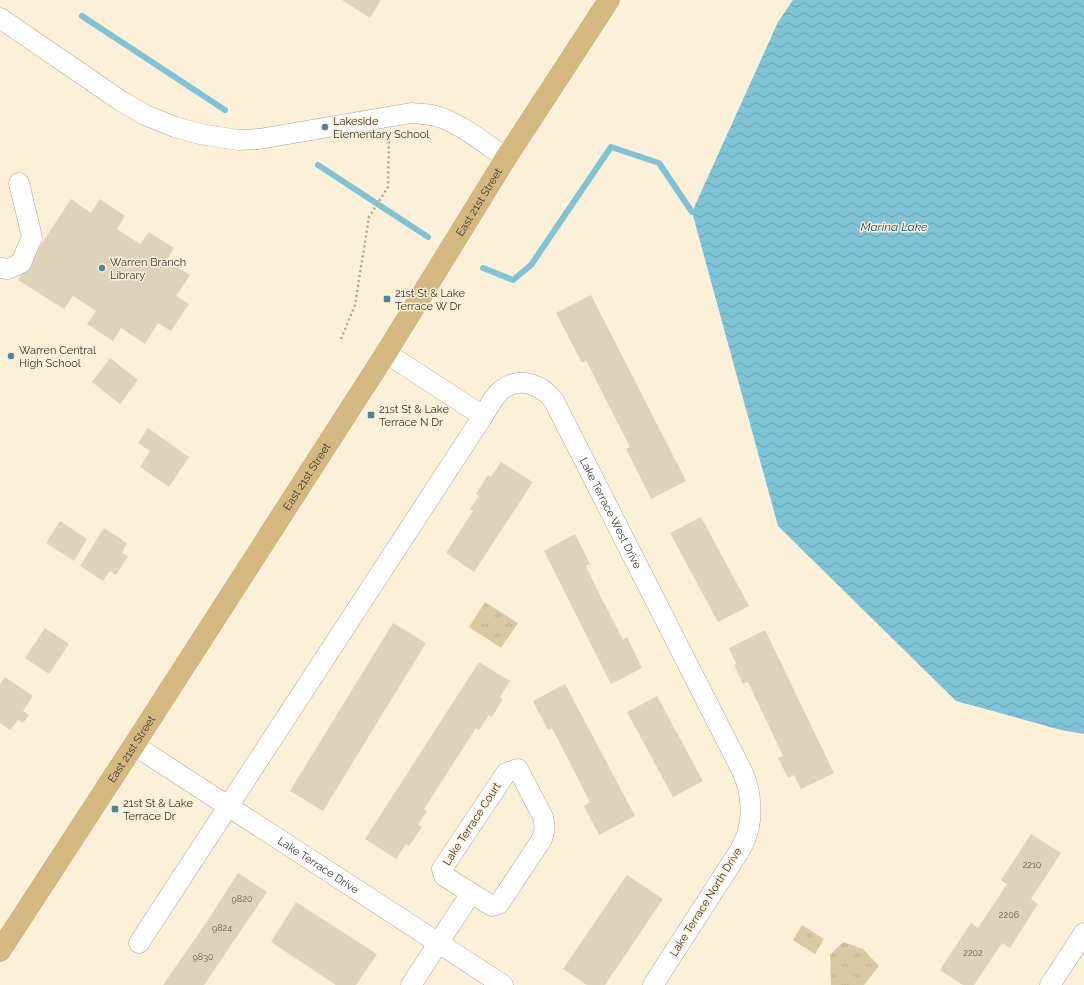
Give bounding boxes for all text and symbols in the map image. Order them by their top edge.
place label: Lakeside Elementary School [333,115,429,141]
marker: Lakeside Elementary School [320,122,330,132]
street label: East 21st Street [453,165,505,238]
water label: Marina Lake [860,220,928,234]
place label: Warren Branch Library [110,256,186,282]
marker: Warren Branch Library [97,263,107,273]
place label: 21st St & Lake Terrace W Dr [395,287,465,313]
marker: 21st St & Lake Terrace W Dr [382,294,392,304]
place label: Warren Central High School [19,344,96,370]
marker: Warren Central High School [6,351,16,361]
place label: 21st St & Lake Terrace N Dr [379,403,449,429]
marker: 21st St & Lake Terrace N Dr [366,410,376,420]
street label: East 21st Street [280,440,333,512]
street label: Lake Terrace West Drive [577,455,645,571]
street label: East 21st Street [105,713,158,785]
street label: Lake Terrace Court [440,780,504,868]
place label: 21st St & Lake Terrace Dr [123,797,193,823]
marker: 21st St & Lake Terrace Dr [110,804,120,814]
street label: Lake Terrace Drive [275,834,362,896]
street label: Lake Terrace North Drive [667,845,745,959]
house number: 2210 [1023,860,1042,870]
house number: 9820 [232,894,253,904]
house number: 2206 [999,910,1020,920]
house number: 9824 [212,923,232,933]
house number: 2202 [963,948,983,958]
house number: 9830 [193,952,214,962]

